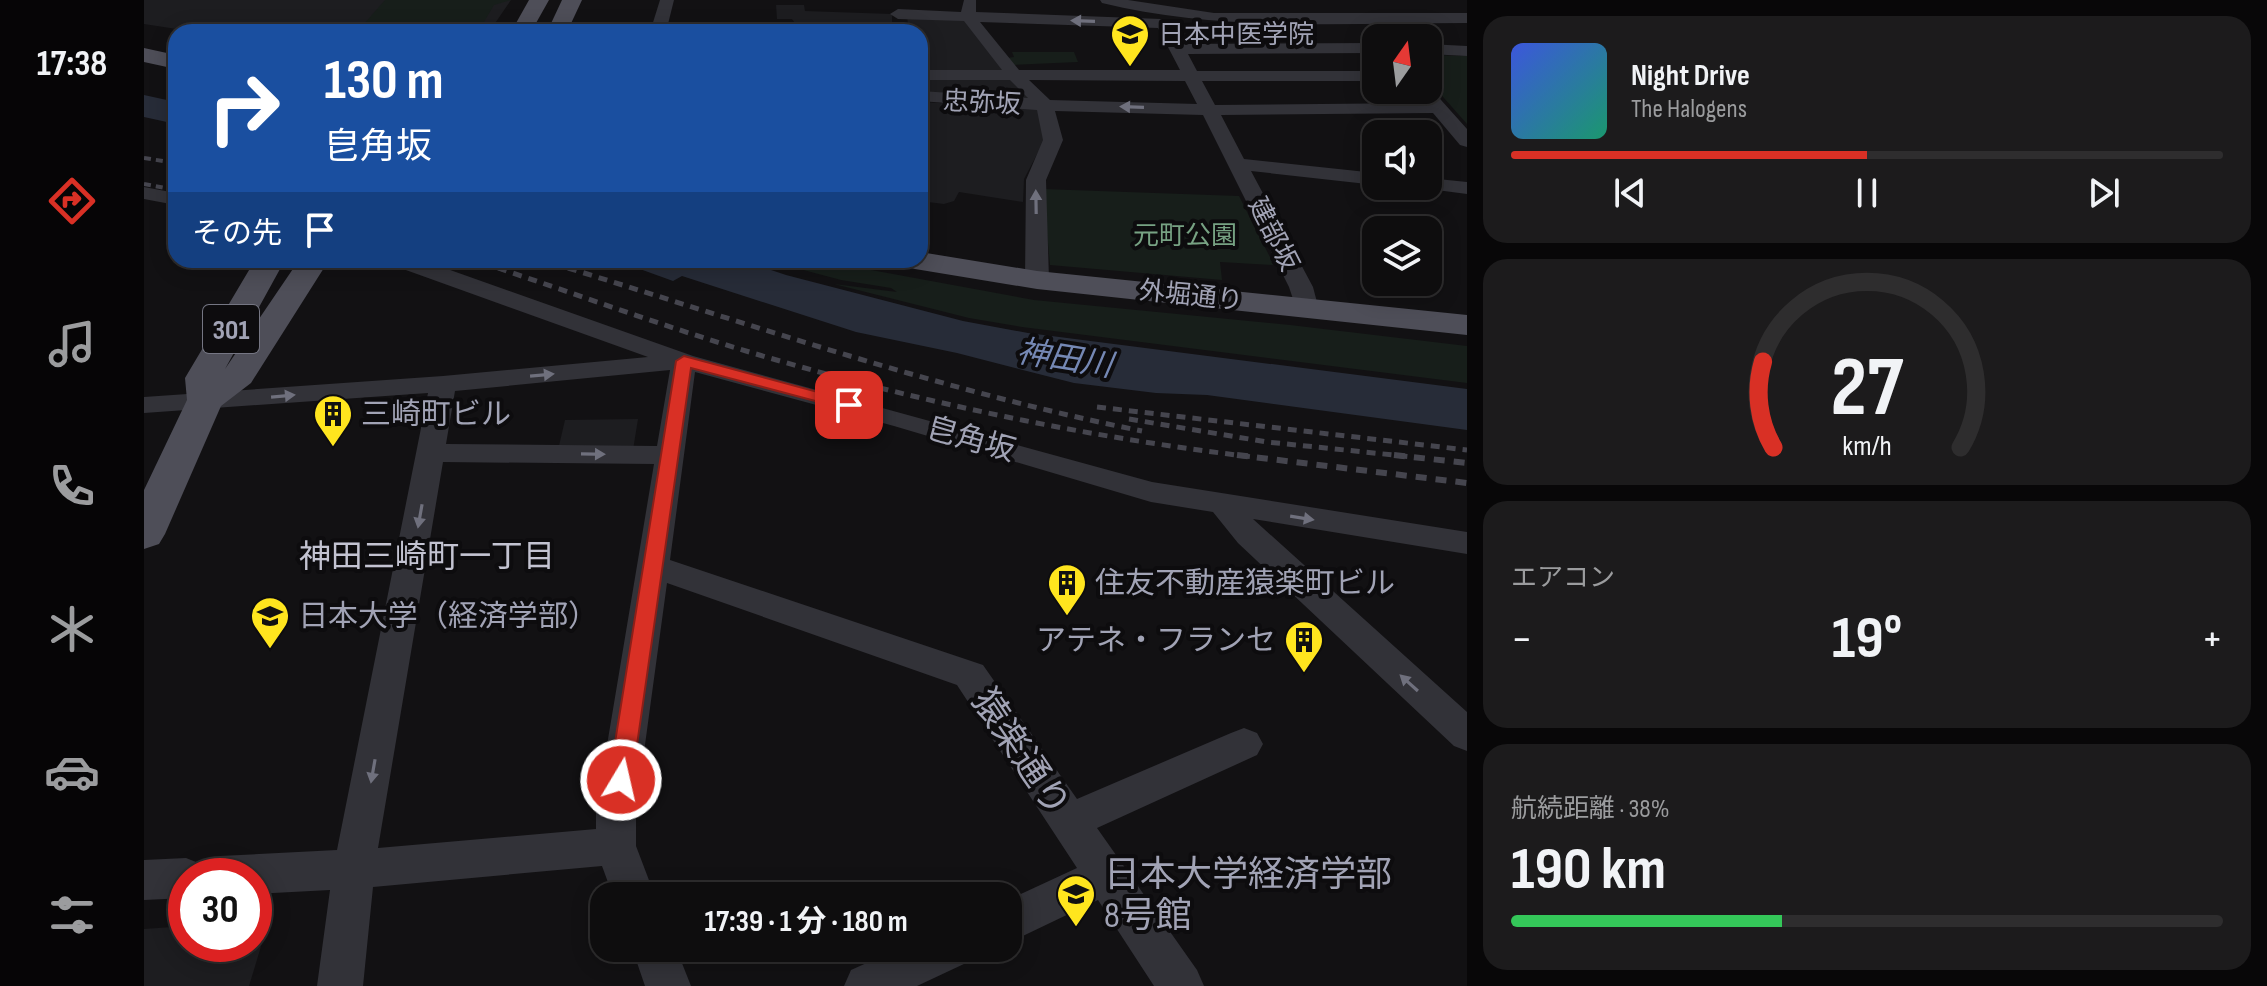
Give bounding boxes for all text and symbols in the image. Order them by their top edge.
school or university icon: 日本中医学院 [1109,13,1151,68]
one-way arrow [1070,14,1095,27]
place label: 日本中医学院 [1158,20,1314,51]
north arrow [1362,24,1442,104]
map controls [1362,24,1442,296]
text: 17:38 [37,43,107,86]
text: 130 m [324,48,444,115]
icon: right [192,56,296,160]
text: Night Drive [1631,58,1750,94]
street label: 忠弥坂 [942,86,1022,121]
text: The Halogens [1631,94,1747,125]
one-way arrow [1119,101,1144,114]
button: sound [1362,120,1442,200]
text: 皀角坂 [324,126,432,169]
icon: previous [1608,171,1652,215]
icon: pause [1845,171,1889,215]
icon: next [2082,171,2126,215]
icon: directions [44,173,100,229]
one-way arrow [1030,189,1043,214]
street label: 建部坂 [1241,193,1304,276]
icon: arrive [298,208,342,252]
text: その先 [192,216,282,252]
button: layers [1362,216,1442,296]
park label: 元町公園 [1133,221,1237,252]
street label: 外堀通り [1138,276,1244,317]
road number: 301 [203,305,259,353]
icon: music [44,316,100,372]
water label: 神田川 [1014,333,1118,387]
text: 27 [1831,338,1904,438]
one-way arrow [530,369,555,382]
pin [815,371,883,439]
icon: arrive [827,383,871,427]
one-way arrow [271,390,296,403]
building icon: 三崎町ビル [312,393,354,448]
place label: 三崎町ビル [361,397,511,433]
street label: 皀角坂 [923,410,1019,470]
text: km/h [1842,429,1892,464]
one-way arrow [581,448,606,461]
icon: phone [44,458,100,514]
one-way arrow [413,503,425,528]
one-way arrow [1289,512,1314,524]
district label: 神田三崎町一丁目 [299,538,555,577]
building icon: 住友不動産猿楽町ビル [1046,562,1088,617]
text: エアコン [1511,563,1615,594]
place label: 住友不動産猿楽町ビル [1095,566,1395,602]
school or university icon: 日本大学（経済学部） [249,595,291,650]
place label: 日本大学（経済学部） [298,599,598,635]
icon: climate [44,601,100,657]
text: 19° [1832,603,1902,675]
text: − [1511,613,1533,666]
text: + [2201,613,2223,666]
building icon: アテネ・フランセ [1283,619,1325,674]
place label: アテネ・フランセ [1036,623,1276,659]
one-way arrow [1400,675,1420,692]
street label: 猿楽通り [962,682,1078,825]
position arrow [579,738,663,822]
icon: car [44,744,100,800]
one-way arrow [366,759,378,784]
text: 航続距離 · 38% [1511,794,1670,825]
text: 190 km [1511,834,1666,906]
place label: 日本大学経済学部 8号館 [1104,854,1392,938]
speed limit sign: 30 [168,858,272,962]
school or university icon: 日本大学経済学部 8号館 [1055,873,1097,928]
icon: filters [44,887,100,943]
text: 17:39 · 1 分 · 180 m [704,904,908,940]

